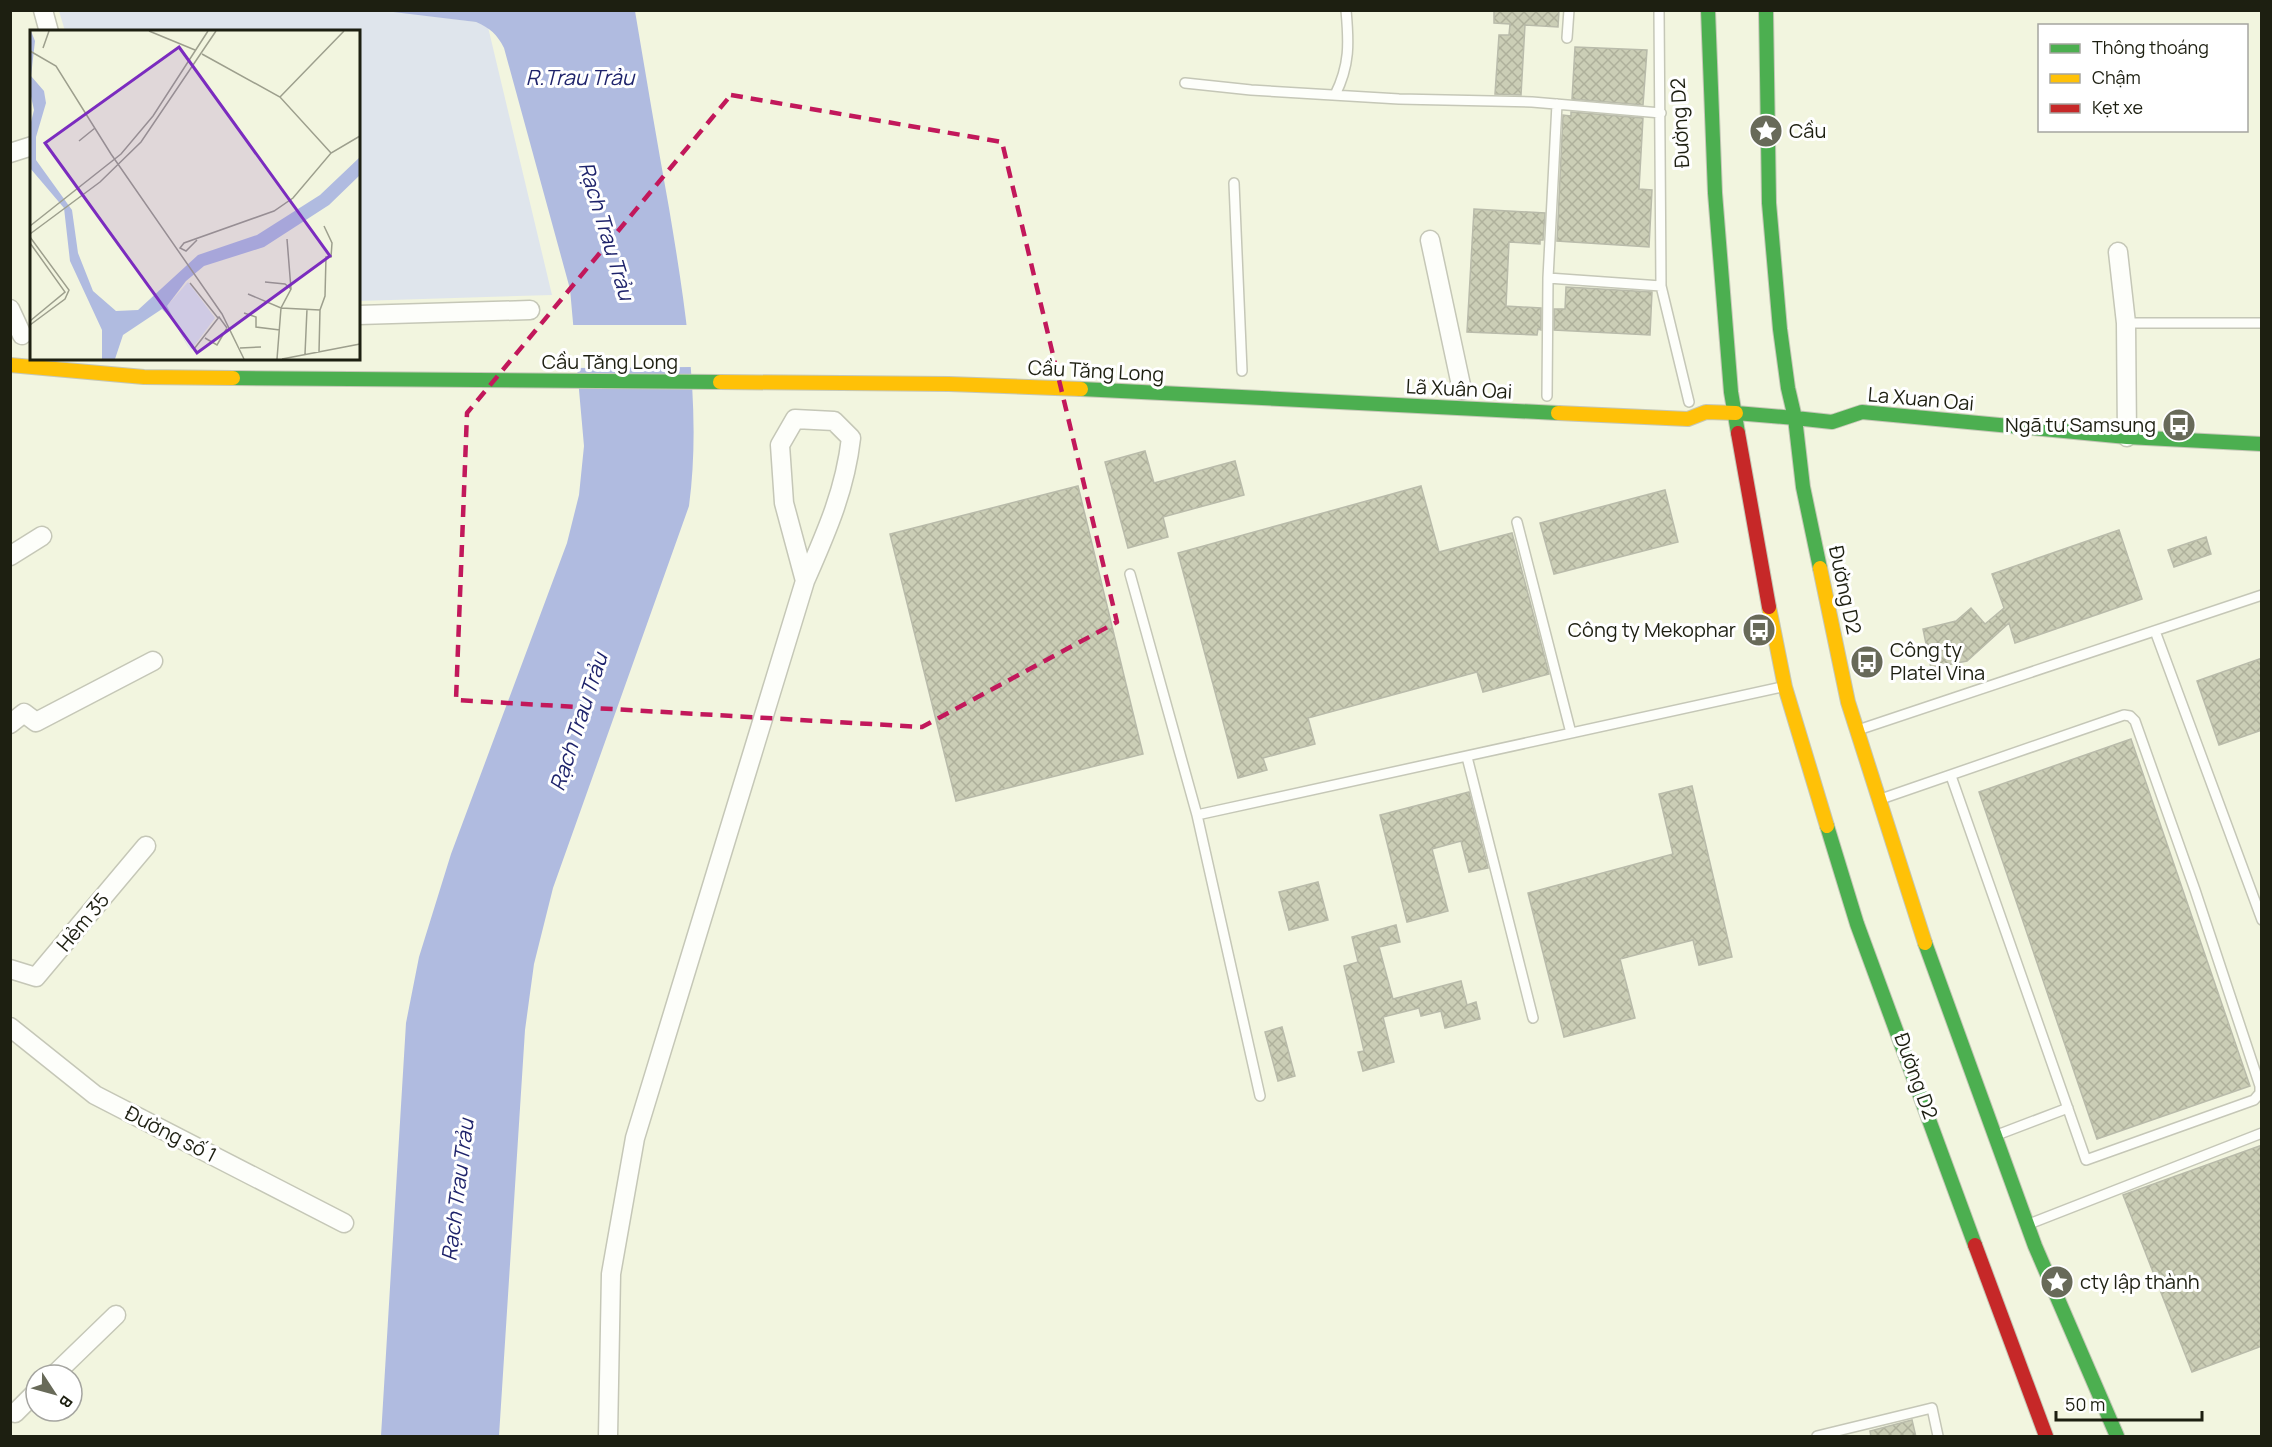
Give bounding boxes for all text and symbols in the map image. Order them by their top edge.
legend [2038,24,2248,132]
inset map [30,30,360,360]
text: Thông thoáng [2092,35,2209,59]
water label: R.Trau Trảu [526,63,636,91]
text: Chậm [2092,65,2141,89]
street label: Đường D2 [1664,77,1695,169]
text: Kẹt xe [2092,95,2143,119]
place icon: Cầu [1748,113,1784,149]
place label: Cầu [1789,117,1826,144]
water label: Rạch Trau Trảu [573,158,642,305]
street label: Cầu Tăng Long [542,348,678,375]
street label: Cầu Tăng Long [1027,353,1165,388]
street label: Lã Xuân Oai [1405,372,1513,405]
street label: La Xuan Oai [1867,380,1975,417]
bus stop icon: Ngã tư Samsung [2161,407,2197,443]
place label: Ngã tư Samsung [2005,411,2156,438]
street label: Đường D2 [1823,543,1868,637]
bus stop icon: Công ty Mekophar [1741,612,1777,648]
place label: Công ty Mekophar [1568,616,1736,643]
place label: Công ty Platel Vina [1890,636,1985,686]
bus stop icon: Công ty Platel Vina [1849,644,1885,680]
water label: Rạch Trau Trảu [543,648,614,794]
street label: Hẻm 35 [50,887,115,957]
street label: Đường D2 [1888,1029,1945,1123]
street label: Đường số 1 [121,1099,222,1168]
water label: Rạch Trau Trảu [434,1116,480,1263]
place icon: cty lập thành [2039,1264,2075,1300]
place label: cty lập thành [2080,1268,2200,1295]
north arrow [24,1363,84,1423]
scale bar [2056,1384,2202,1422]
text: B [54,1391,78,1412]
text: 50 m [2065,1392,2105,1416]

